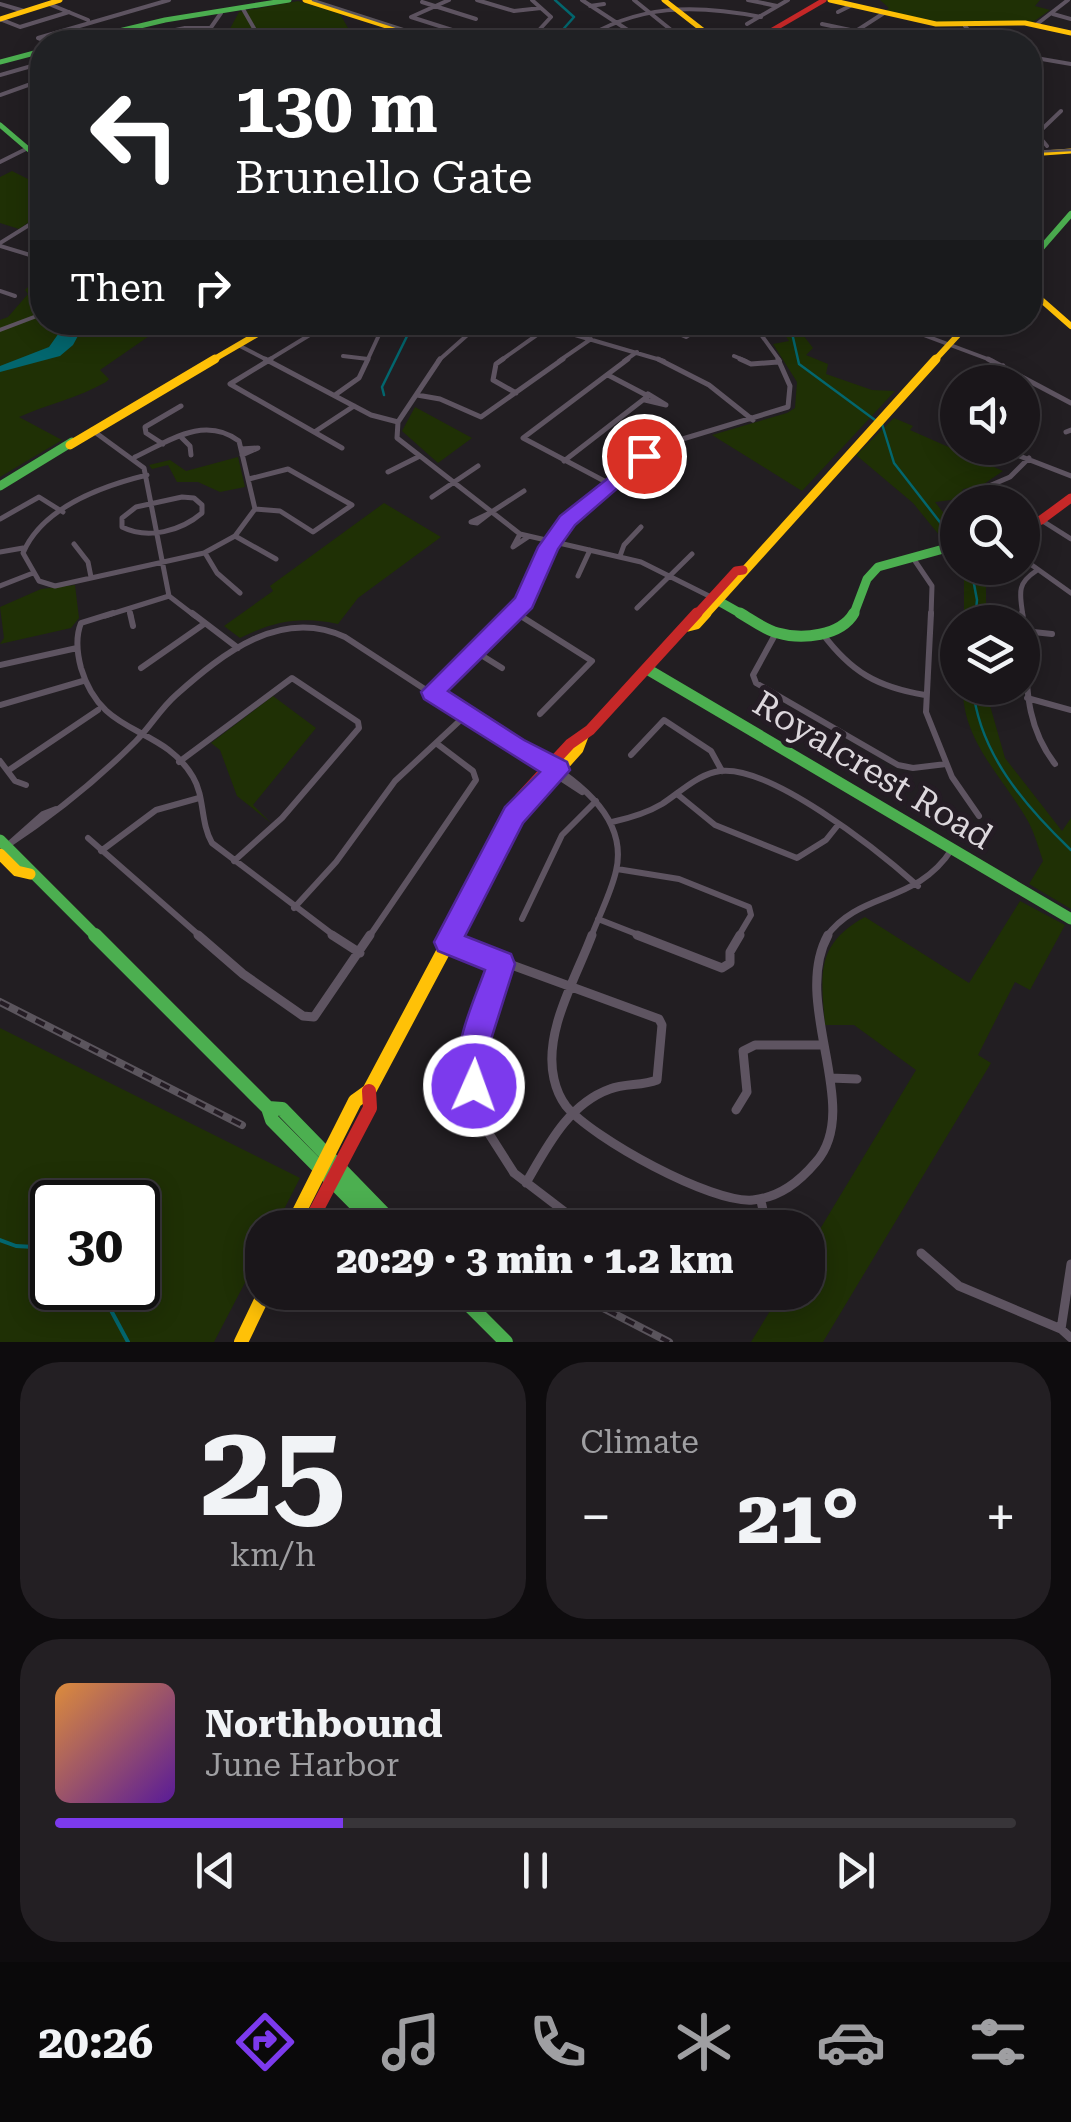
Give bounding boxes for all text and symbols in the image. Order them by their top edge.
text: 130 m [235,67,438,149]
icon: left [70,70,200,200]
text: Brunello Gate [235,151,532,204]
icon: right [185,260,240,315]
text: Then [70,266,165,310]
map controls [940,365,1040,705]
button: sound [940,365,1040,465]
pin [602,414,687,499]
icon: arrive [617,429,672,484]
button: search [940,485,1040,585]
button: layers [940,605,1040,705]
street label: Royalcrest Road [746,683,1000,858]
position arrow [422,1034,526,1138]
speed limit sign: 30 [30,1180,160,1310]
text: 20:29 · 3 min · 1.2 km [336,1238,734,1282]
text: 25 [200,1394,346,1547]
text: Climate [581,1423,699,1461]
text: 21° [737,1473,859,1561]
text: − [581,1485,611,1549]
text: + [985,1485,1016,1549]
text: km/h [230,1536,316,1574]
text: Northbound [205,1702,443,1746]
text: June Harbor [205,1746,399,1784]
icon: previous [188,1843,243,1898]
icon: pause [508,1843,563,1898]
icon: next [828,1843,883,1898]
icon: directions [230,2007,300,2077]
icon: music [376,2007,446,2077]
icon: phone [523,2007,593,2077]
icon: climate [669,2007,739,2077]
icon: car [816,2007,886,2077]
icon: filters [963,2007,1033,2077]
text: 20:26 [38,2016,153,2069]

